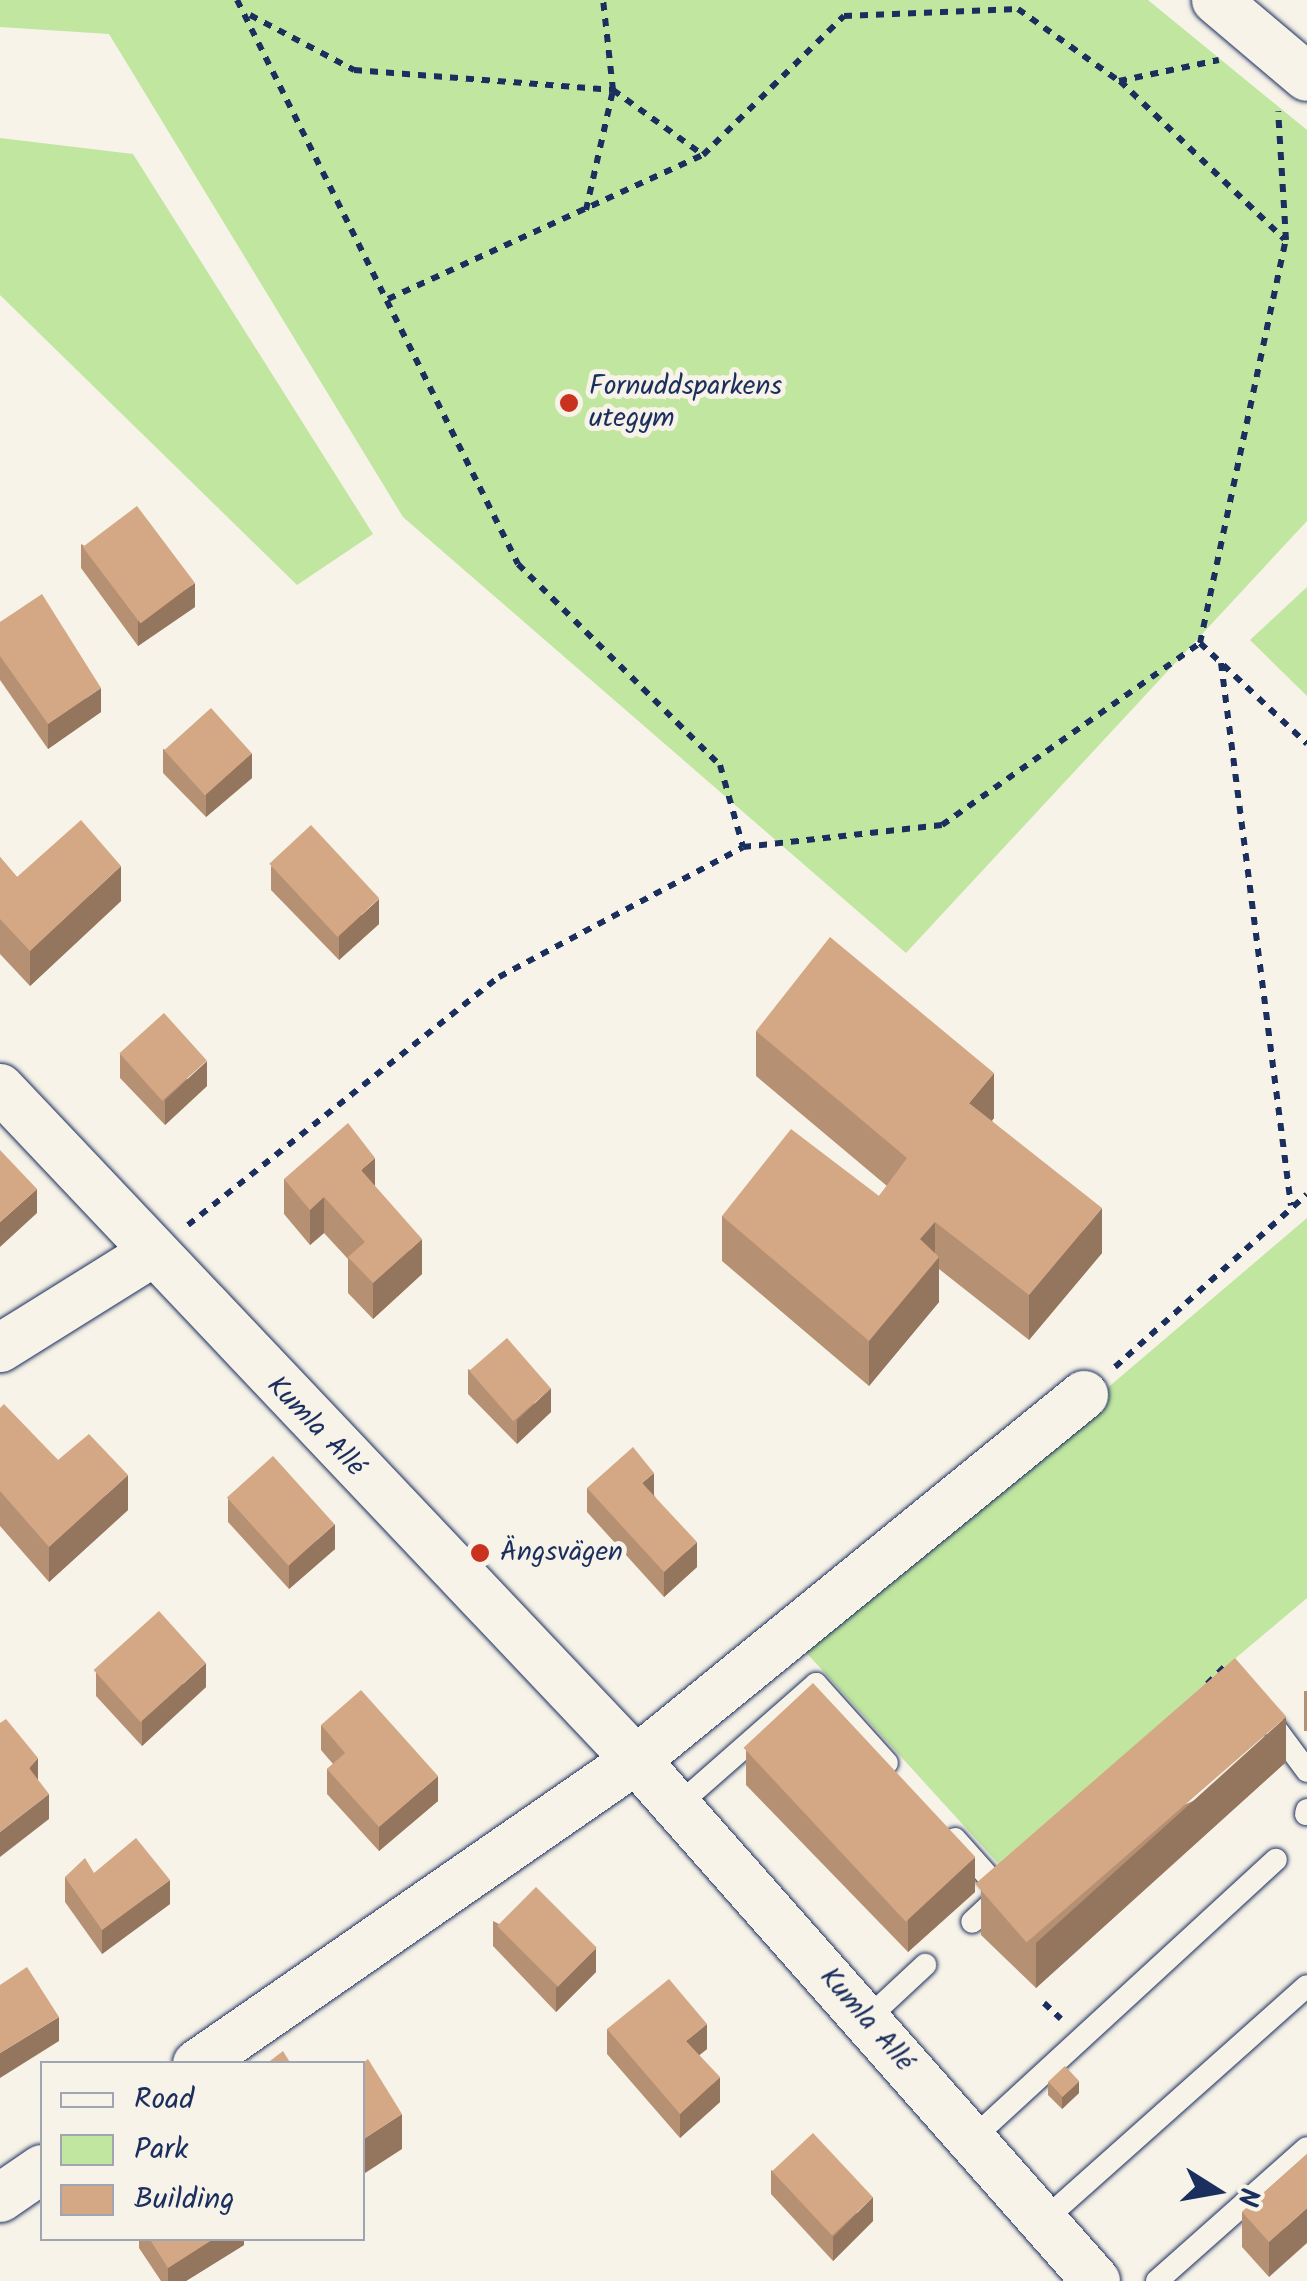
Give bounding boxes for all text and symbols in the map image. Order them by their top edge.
place label: Fornuddsparkens utegym [589,370,782,436]
marker: Fornuddsparkens utegym [558,392,580,414]
street label: Kumla Allé [259,1370,371,1484]
place label: Ängsvägen [500,1536,623,1570]
marker: Ängsvägen [469,1542,491,1564]
street label: Kumla Allé [812,1961,920,2079]
legend [40,2061,365,2241]
text: Road [134,2076,194,2124]
text: Park [134,2126,188,2174]
north arrow [1167,2141,1267,2241]
text: Building [134,2176,234,2224]
text: N [1223,2184,1271,2210]

